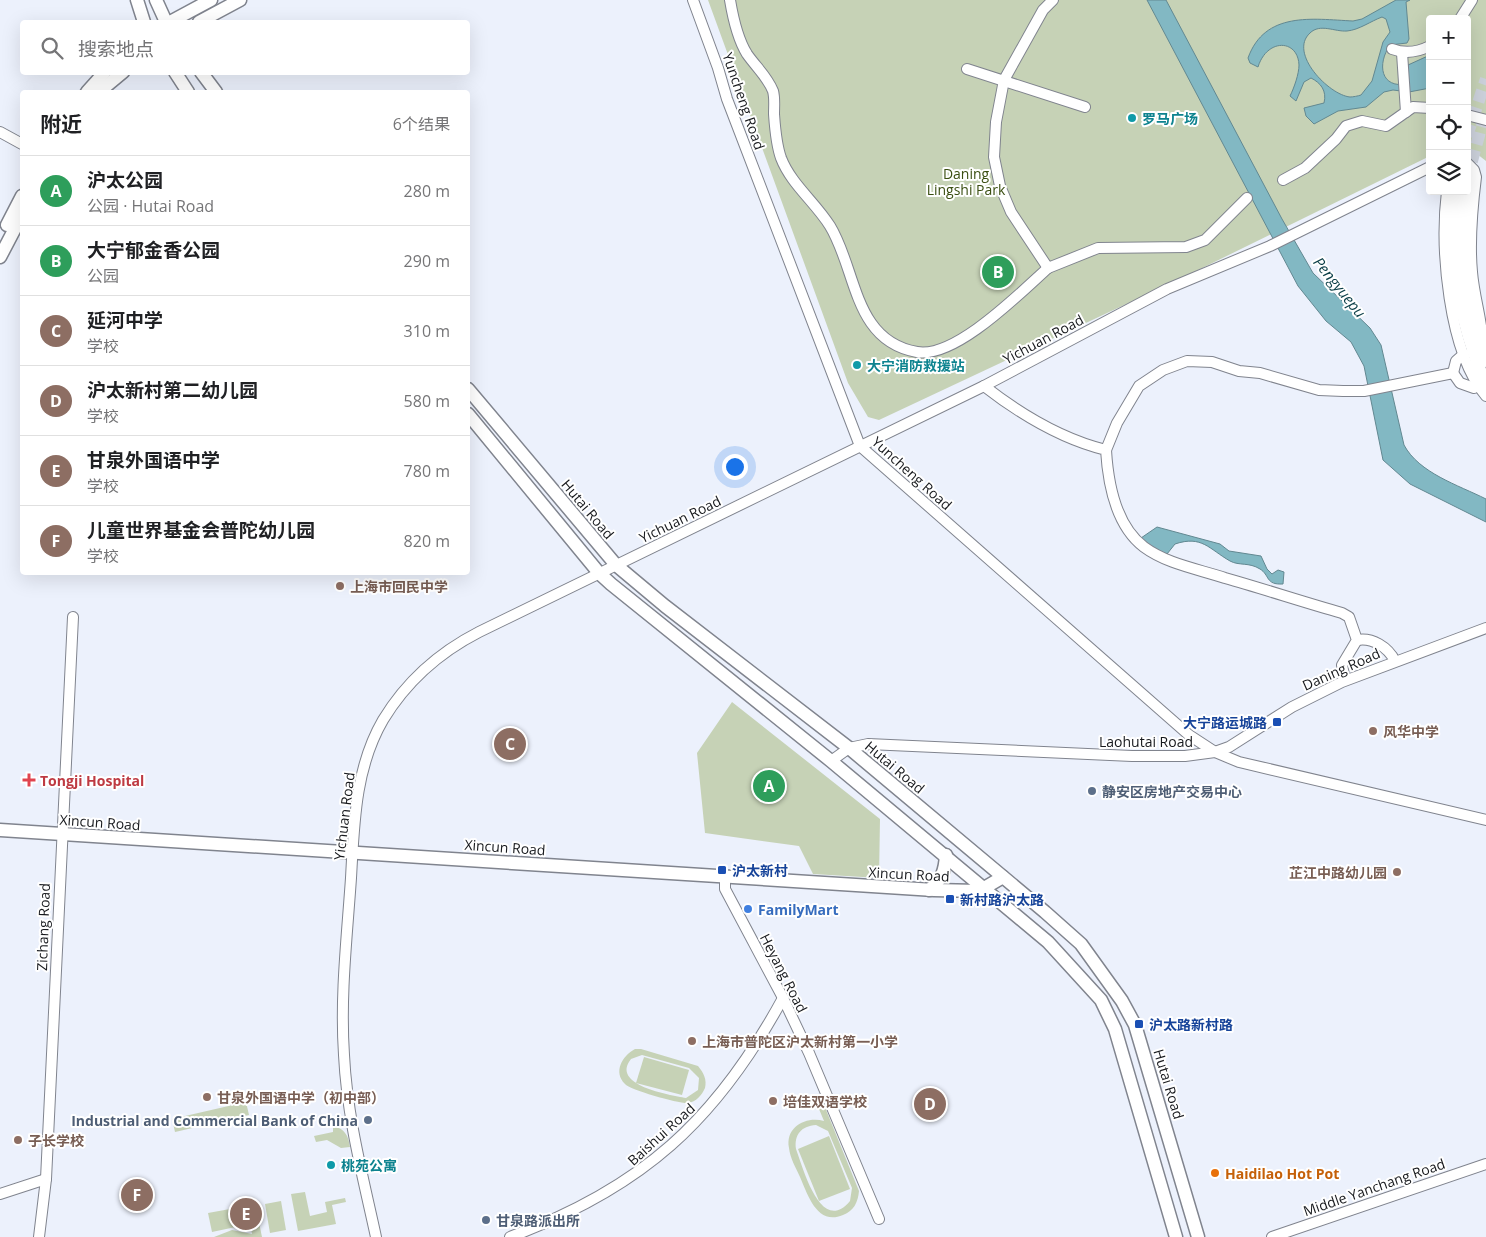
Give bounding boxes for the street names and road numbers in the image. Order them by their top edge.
street label: Yuncheng Road [719,50,769,152]
street label: Yichuan Road [999,310,1087,368]
street label: Yuncheng Road [868,432,956,514]
street label: Hutai Road [557,475,619,543]
street label: Yichuan Road [636,491,724,547]
street label: Daning Road [1299,643,1383,695]
street label: Laohutai Road [1099,732,1193,751]
street label: Hutai Road [861,736,929,798]
street label: Yichuan Road [329,771,359,861]
street label: Xincun Road [59,810,141,834]
street label: Xincun Road [464,835,546,859]
street label: Xincun Road [868,862,950,886]
street label: Zichang Road [32,883,54,971]
street label: Heyang Road [756,930,812,1016]
street label: Hutai Road [1149,1047,1189,1121]
street label: Baishui Road [623,1099,699,1169]
street label: Middle Yanchang Road [1301,1154,1447,1220]

